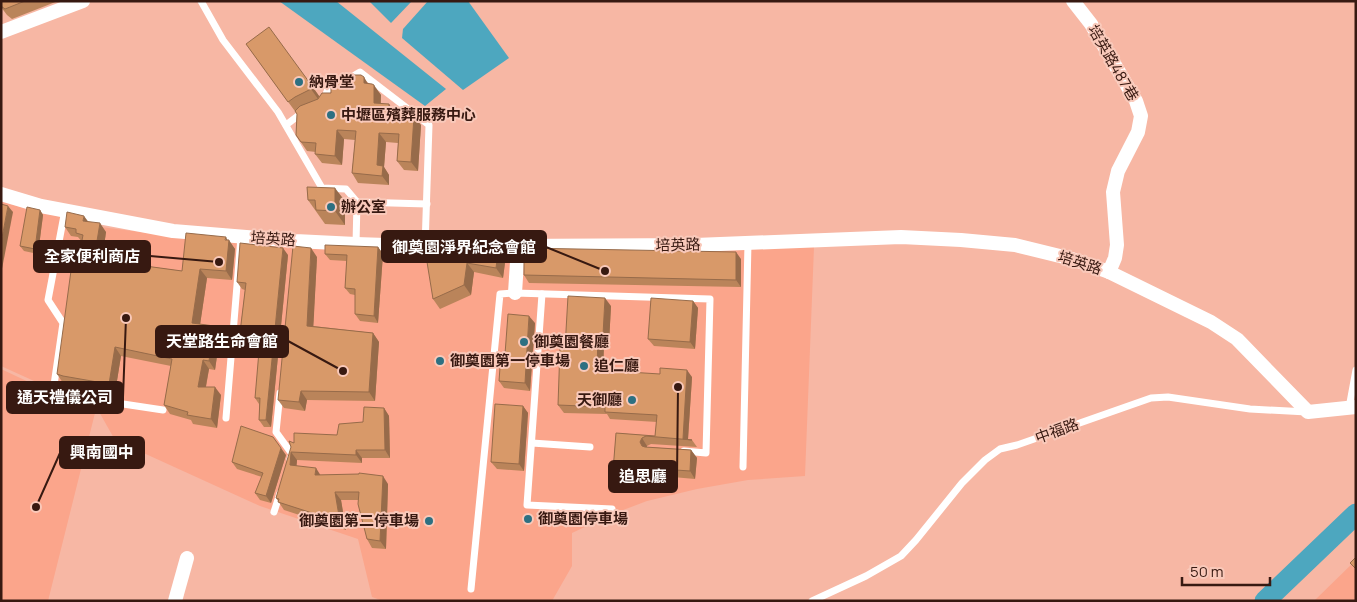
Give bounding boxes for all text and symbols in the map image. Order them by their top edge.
street label: 培英路487巷 [1083,21,1144,105]
place label: 納骨堂 [309,71,354,92]
marker: 納骨堂 [293,76,305,88]
place label: 中壢區殯葬服務中心 [341,104,476,125]
marker: 中壢區殯葬服務中心 [325,109,337,121]
place label: 辦公室 [341,196,386,217]
marker: 辦公室 [325,201,337,213]
street label: 培英路 [250,226,296,251]
callout: 御奠園淨界紀念會館 [382,231,546,262]
street label: 培英路 [655,234,701,255]
text: 御奠園淨界紀念會館 [392,236,536,258]
callout: 全家便利商店 [34,241,150,272]
text: 全家便利商店 [44,245,140,267]
street label: 培英路 [1056,246,1105,279]
callout: 天堂路生命會館 [156,326,288,357]
text: 天堂路生命會館 [166,330,278,352]
place label: 御奠園餐廳 [534,331,609,352]
marker: 御奠園餐廳 [518,336,530,348]
place label: 御奠園第一停車場 [450,350,570,371]
marker: 御奠園第一停車場 [434,355,446,367]
place label: 追仁廳 [594,355,639,376]
marker: 追仁廳 [578,360,590,372]
callout: 通天禮儀公司 [7,382,123,413]
text: 通天禮儀公司 [17,386,113,408]
place label: 天御廳 [577,389,622,410]
marker: 天御廳 [626,394,638,406]
street label: 中福路 [1032,413,1082,448]
callout: 興南國中 [60,437,144,468]
text: 興南國中 [70,441,134,463]
callout: 追思廳 [609,461,677,492]
text: 追思廳 [619,465,667,487]
place label: 御奠園停車場 [538,508,628,529]
place label: 御奠園第二停車場 [299,510,419,531]
marker: 御奠園停車場 [522,513,534,525]
marker: 御奠園第二停車場 [423,515,435,527]
scale bar [1182,554,1270,586]
text: 50 m [1190,561,1224,582]

